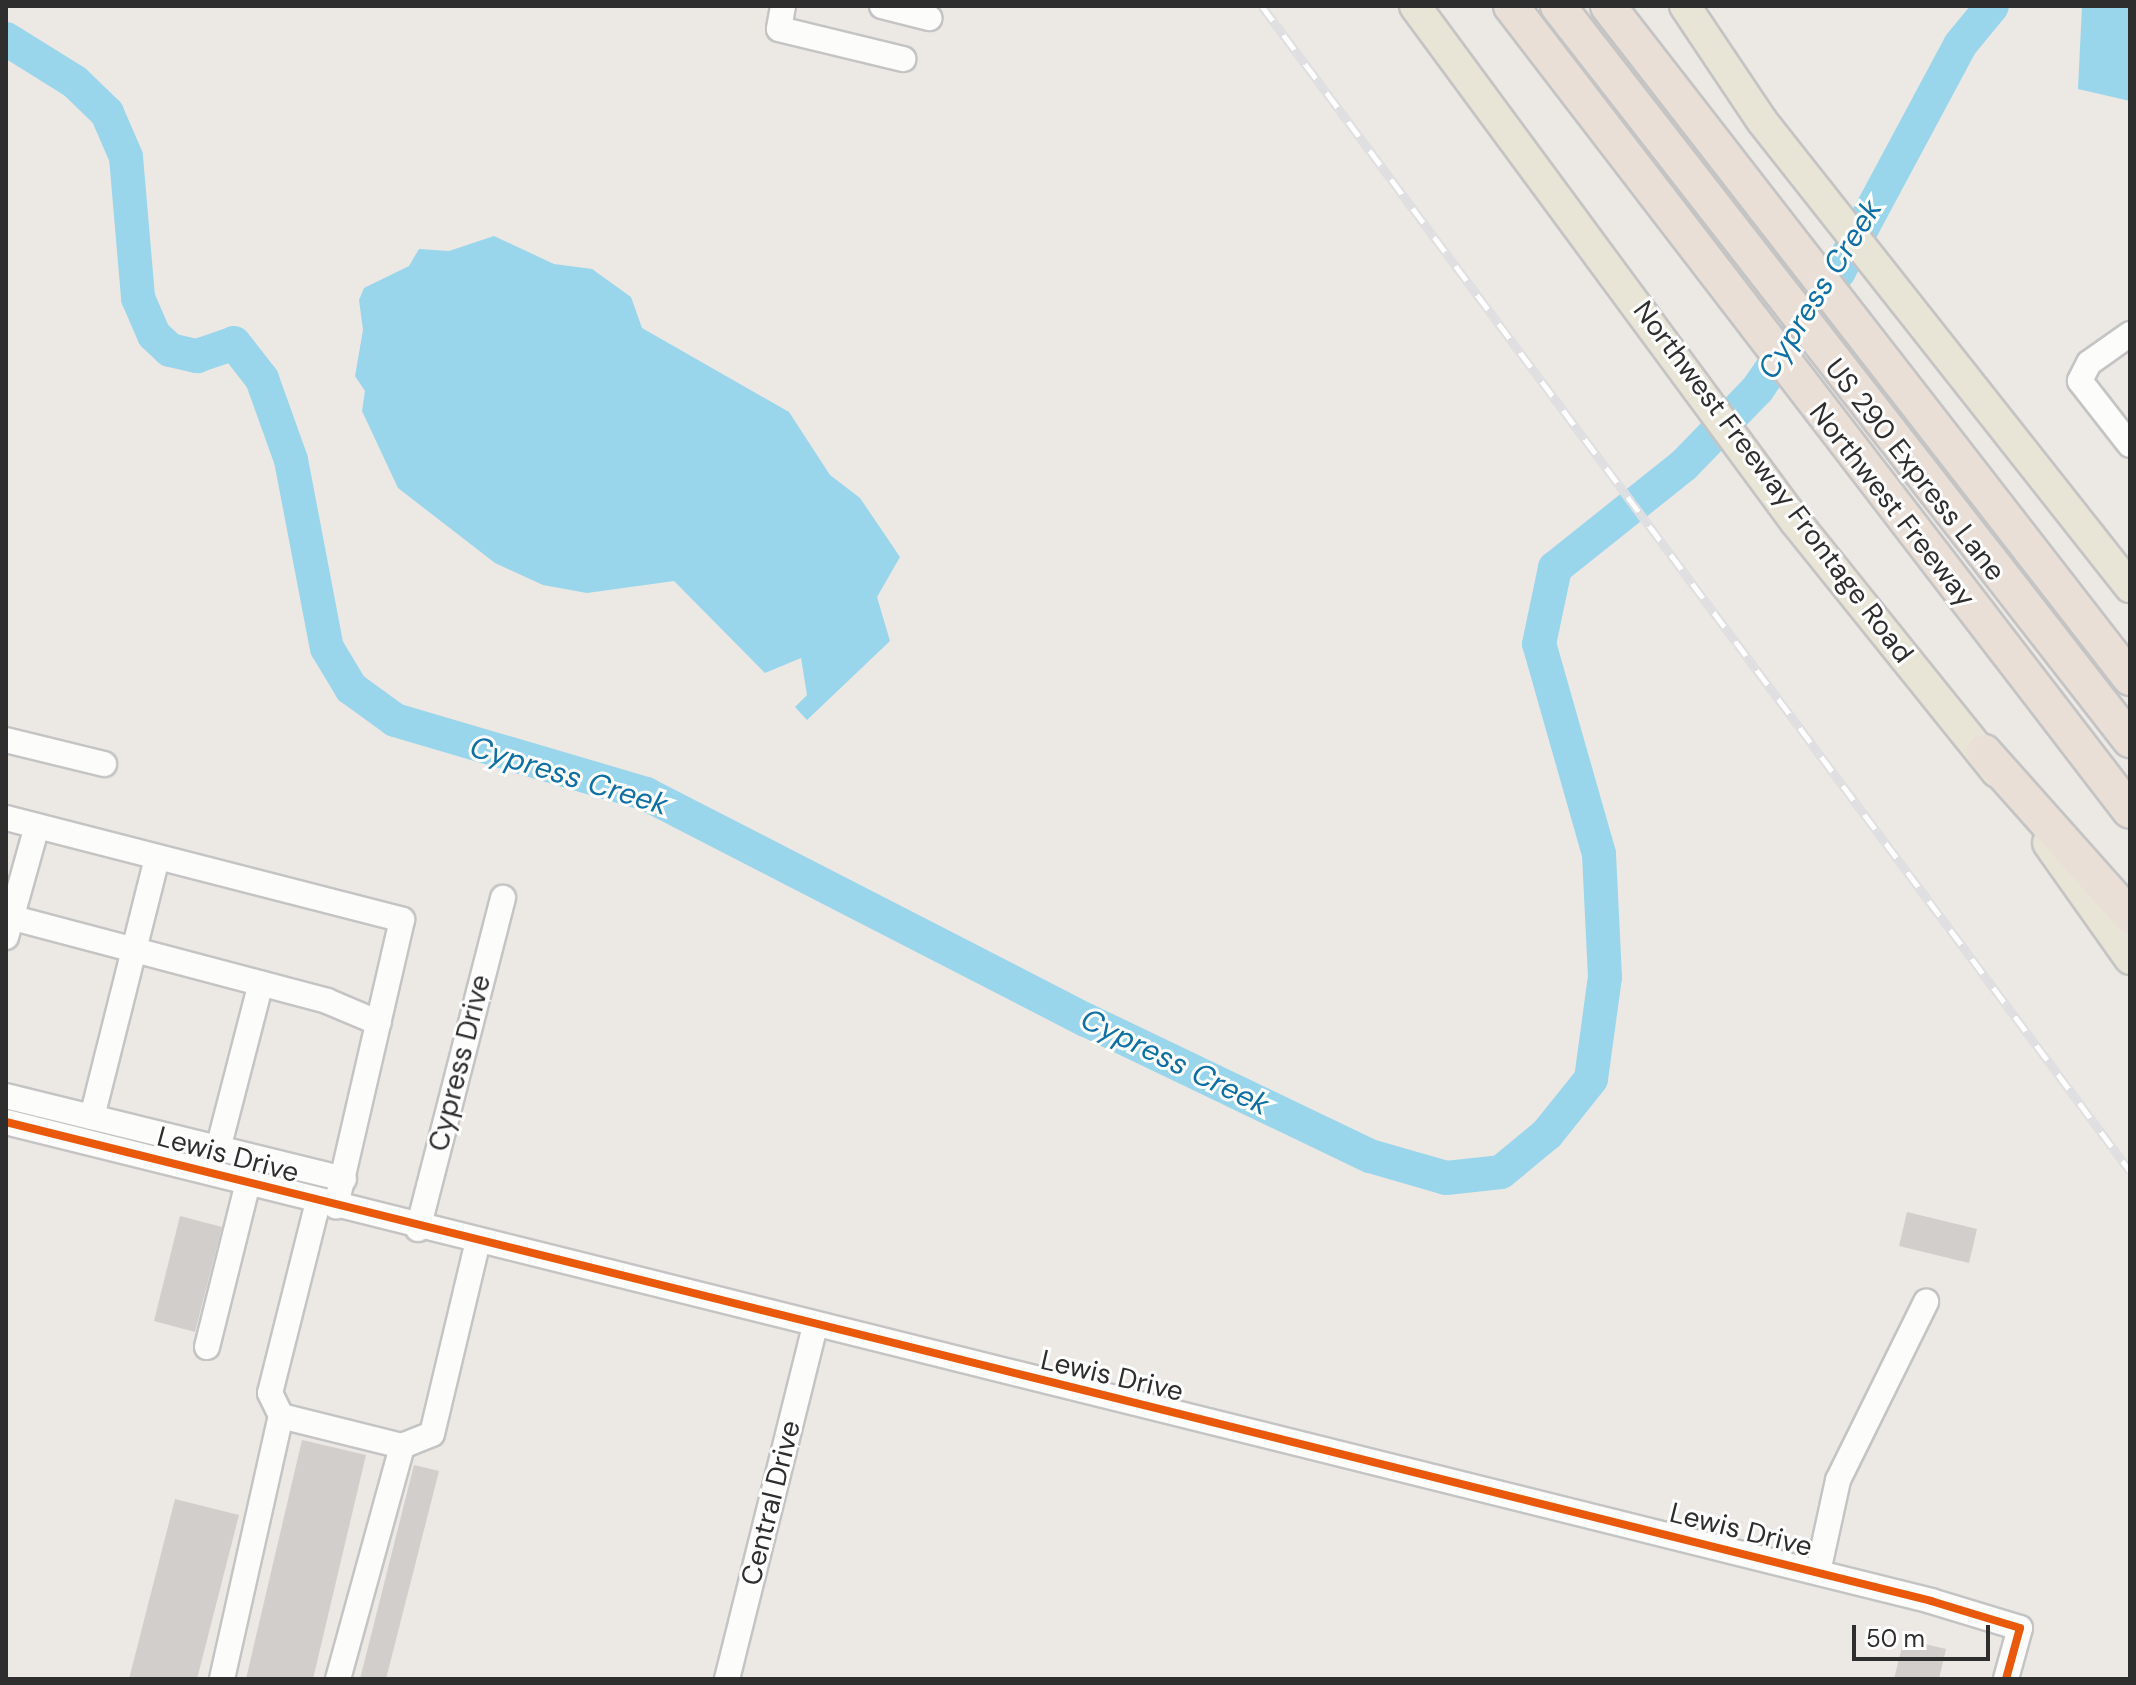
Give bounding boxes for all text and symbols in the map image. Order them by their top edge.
water label: Cypress Creek [1750,192,1890,386]
street label: Northwest Freeway Frontage Road [1626,295,1920,669]
street label: US 290 Express Lane [1818,352,2012,588]
street label: Northwest Freeway [1802,396,1982,614]
water label: Cypress Creek [466,729,672,823]
street label: Cypress Drive [422,971,498,1155]
water label: Cypress Creek [1075,1001,1275,1123]
street label: Lewis Drive [153,1120,303,1190]
street label: Lewis Drive [1037,1343,1187,1409]
street label: Central Drive [734,1417,808,1589]
street label: Lewis Drive [1666,1496,1816,1564]
scale bar [1856,1609,1994,1659]
text: 50 m [1866,1623,1925,1654]

